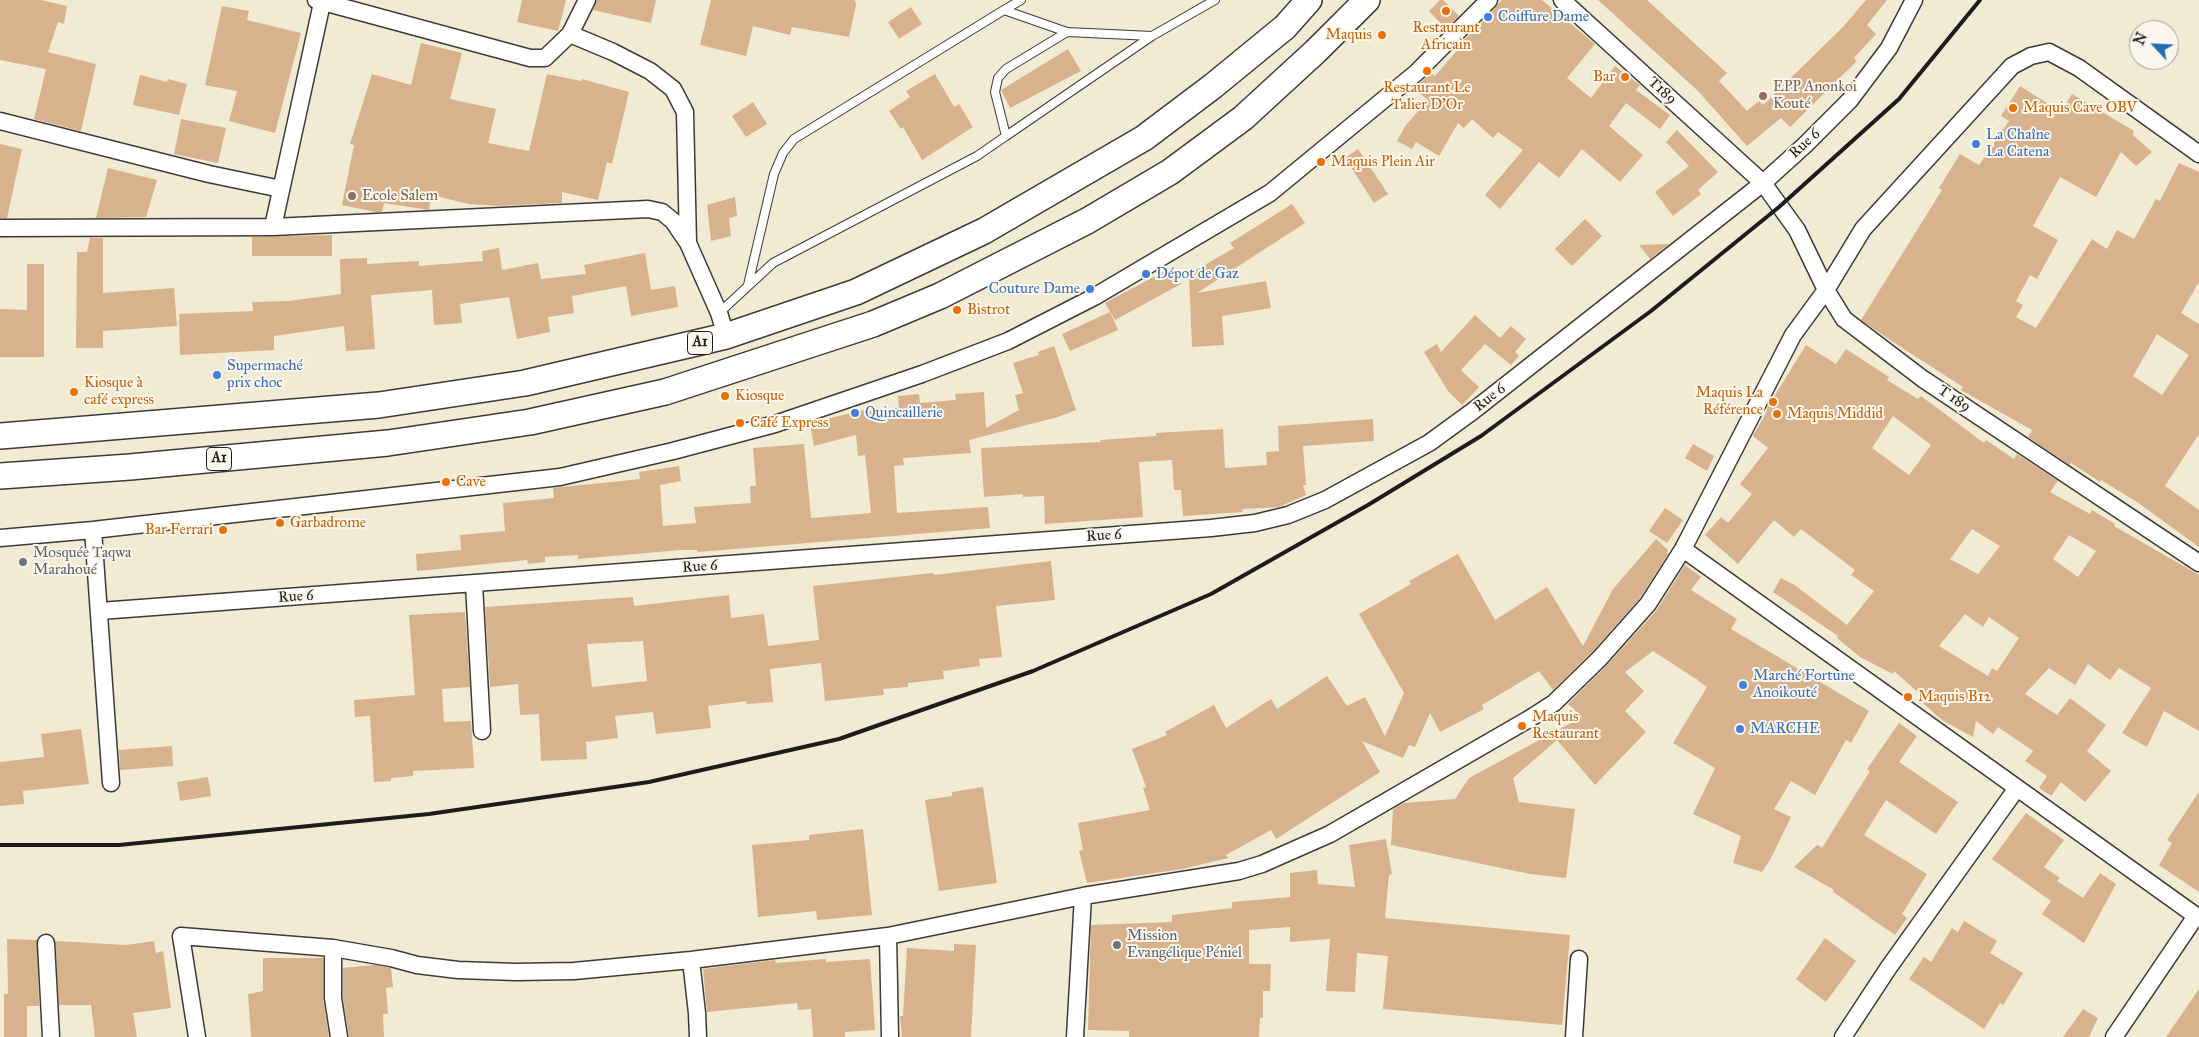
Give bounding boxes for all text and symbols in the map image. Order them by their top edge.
marker: Restaurant Africain [1440,5,1452,17]
place label: Coiffure Dame [1498,8,1589,26]
marker: Coiffure Dame [1482,11,1494,23]
place label: Restaurant Africain [1412,19,1480,54]
north arrow [2129,20,2179,70]
place label: Maquis [1325,26,1372,44]
marker: Maquis [1376,29,1388,41]
text: N [2131,30,2151,48]
marker: Restaurant Le Talier D'Or [1421,65,1433,77]
place label: Bar [1593,68,1615,86]
marker: Bar [1619,71,1631,83]
street label: T189 [1644,74,1680,108]
place label: EPP Anonkoi Kouté [1773,78,1857,113]
place label: Restaurant Le Talier D'Or [1383,79,1471,114]
marker: EPP Anonkoi Kouté [1757,90,1769,102]
place label: Maquis Cave OBV [2023,99,2137,117]
marker: Maquis Cave OBV [2007,102,2019,114]
street label: Rue 6 [1786,125,1824,163]
place label: La Chaîne La Catena [1986,126,2050,161]
marker: La Chaîne La Catena [1970,138,1982,150]
place label: Maquis Plein Air [1331,153,1435,171]
marker: Maquis Plein Air [1315,156,1327,168]
place label: Ecole Salem [362,187,438,205]
marker: Ecole Salem [346,190,358,202]
place label: Dépot de Gaz [1156,265,1239,283]
marker: Dépot de Gaz [1140,268,1152,280]
place label: Couture Dame [989,280,1080,298]
marker: Couture Dame [1084,283,1096,295]
place label: Bistrot [967,301,1010,319]
marker: Bistrot [951,304,963,316]
road number: A1 [688,332,712,354]
place label: Supermaché prix choc [227,357,303,392]
marker: Supermaché prix choc [211,369,223,381]
place label: Kiosque à café express [84,374,154,409]
street label: Rue 6 [1470,380,1510,416]
street label: T 189 [1934,382,1974,416]
place label: Maquis La Référence [1696,384,1763,419]
marker: Kiosque à café express [68,386,80,398]
place label: Kiosque [735,387,784,405]
marker: Kiosque [719,390,731,402]
marker: Maquis La Référence [1767,396,1779,408]
place label: Quincaillerie [865,404,943,422]
place label: Maquis Middid [1787,405,1883,423]
marker: Quincaillerie [849,407,861,419]
marker: Maquis Middid [1771,408,1783,420]
place label: Café Express [750,414,829,432]
marker: Café Express [734,417,746,429]
road number: A1 [206,448,232,470]
place label: Cave [456,473,486,491]
marker: Cave [440,476,452,488]
place label: Garbadrome [290,514,366,532]
marker: Garbadrome [274,517,286,529]
place label: Bar Ferrari [145,521,213,539]
marker: Bar Ferrari [217,524,229,536]
street label: Rue 6 [1086,526,1122,546]
place label: Mosquée Taqwa Marahoué [33,544,131,579]
marker: Mosquée Taqwa Marahoué [17,556,29,568]
street label: Rue 6 [682,557,718,577]
street label: Rue 6 [278,587,314,607]
place label: Marché Fortune Anoikouté [1753,667,1855,702]
marker: Marché Fortune Anoikouté [1737,679,1749,691]
place label: Maquis B12 [1918,688,1991,706]
marker: Maquis B12 [1902,691,1914,703]
place label: Maquis Restaurant [1532,708,1599,743]
marker: Maquis Restaurant [1516,720,1528,732]
place label: MARCHE [1750,720,1820,738]
marker: MARCHE [1734,723,1746,735]
place label: Mission Evangélique Péniel [1127,927,1242,962]
marker: Mission Evangélique Péniel [1111,939,1123,951]

